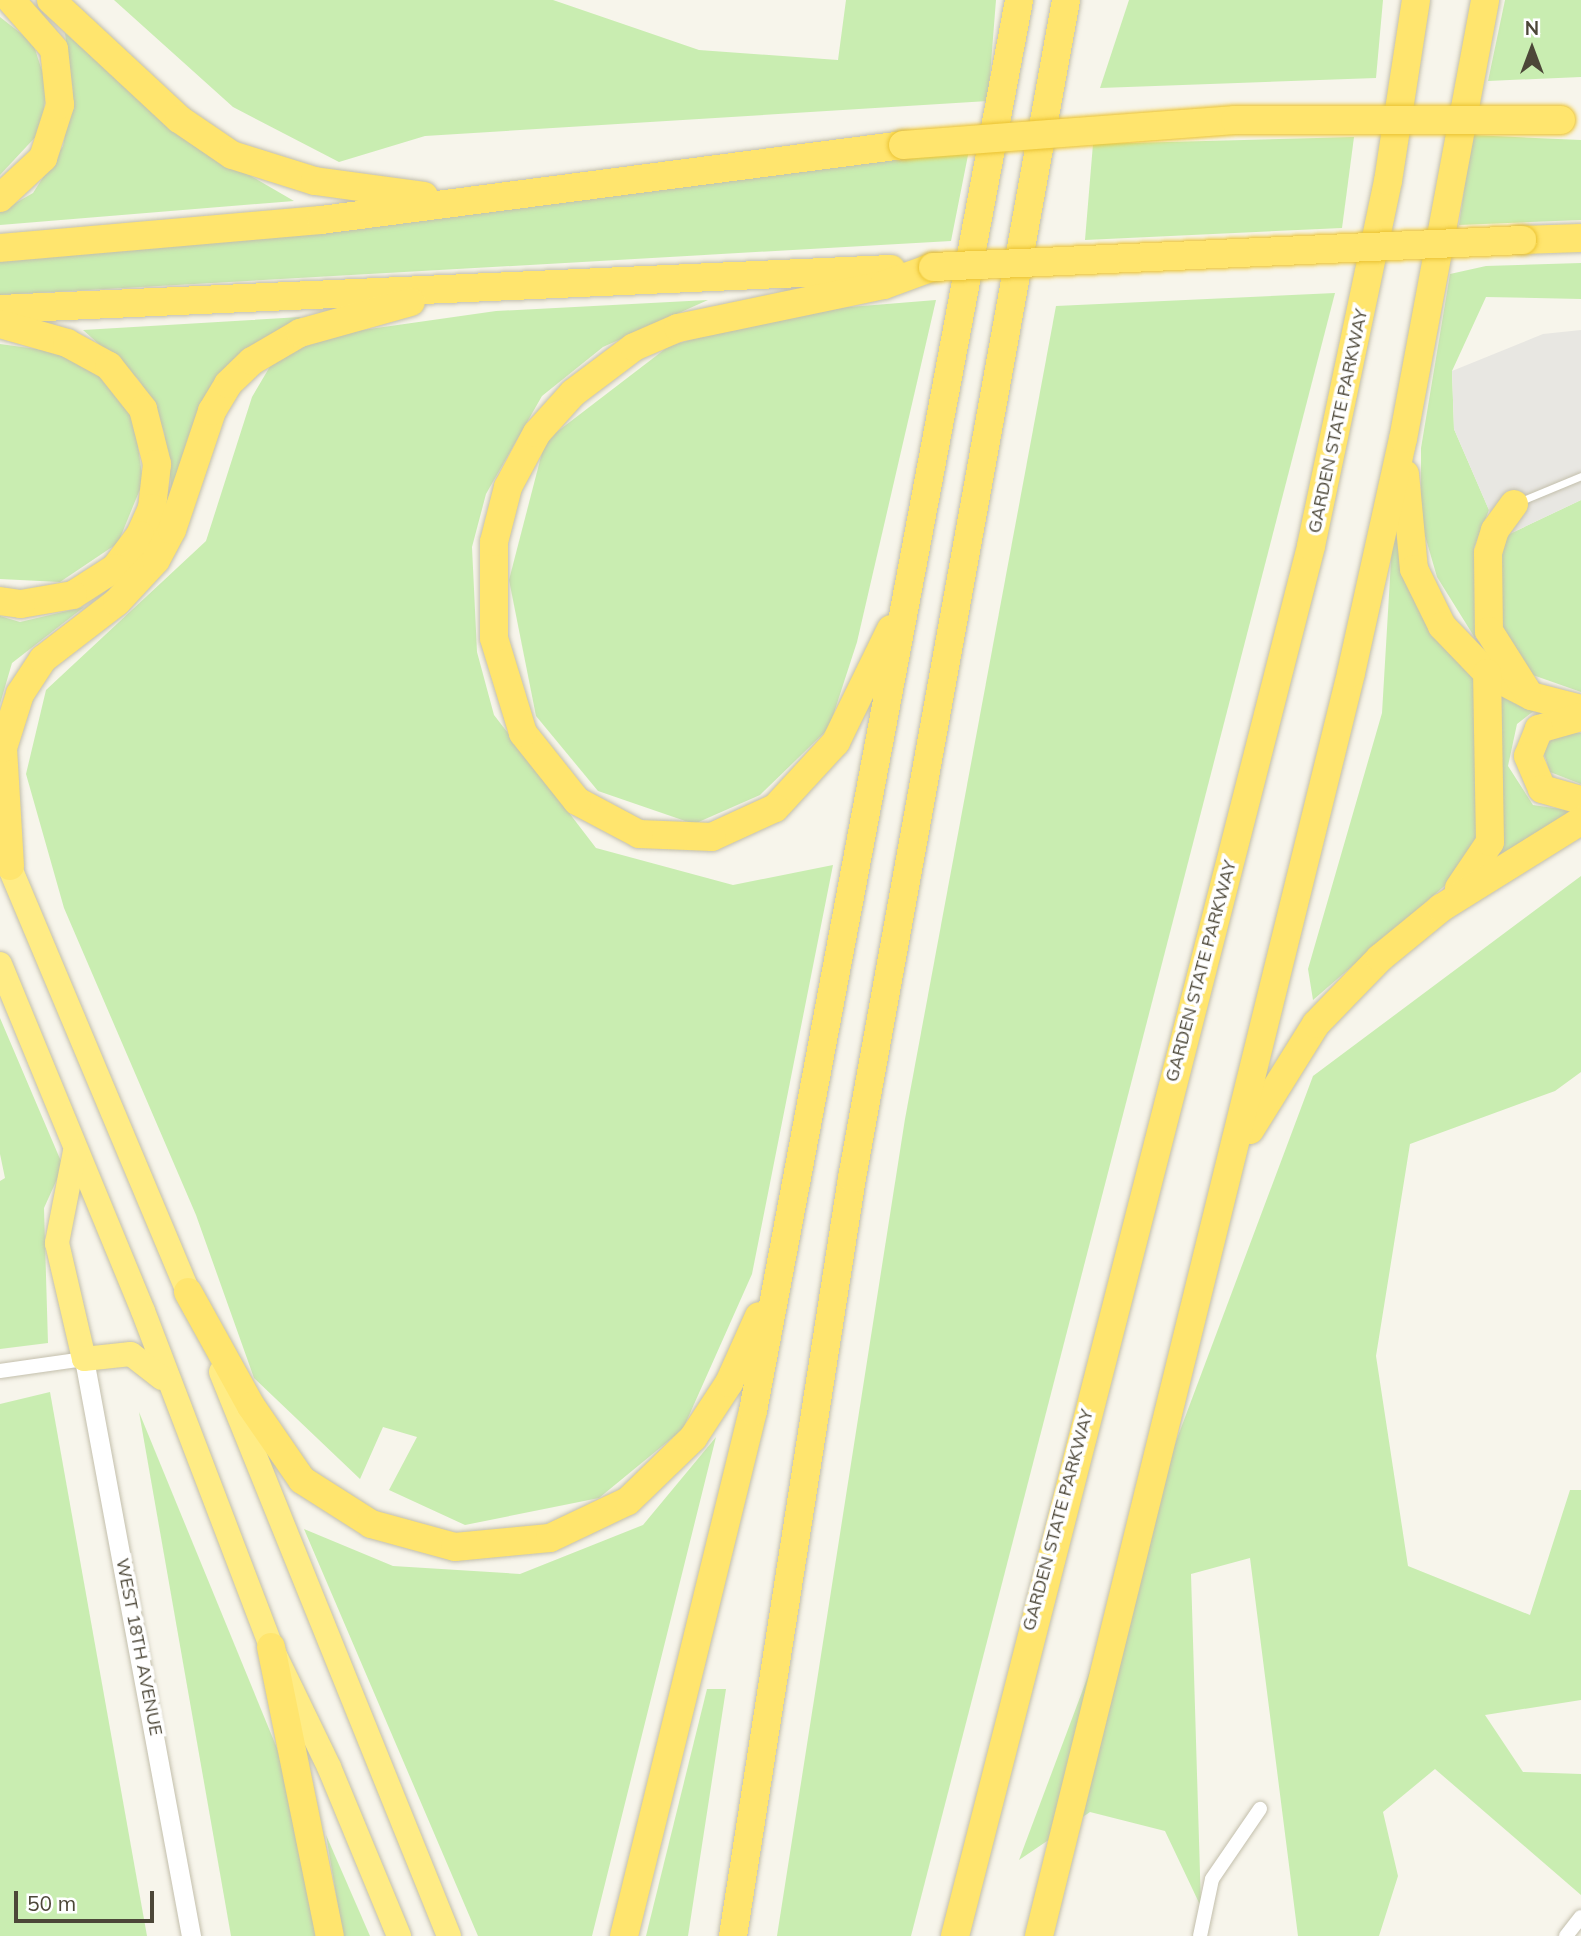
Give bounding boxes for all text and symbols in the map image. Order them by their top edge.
north arrow [1497,14,1567,84]
text: N [1525,16,1539,40]
street label: GARDEN STATE PARKWAY [1304,307,1372,535]
street label: GARDEN STATE PARKWAY [1161,858,1241,1084]
street label: GARDEN STATE PARKWAY [1018,1407,1098,1633]
street label: WEST 18TH AVENUE [111,1556,167,1738]
scale bar [18,1876,158,1920]
text: 50 m [27,1890,76,1916]

